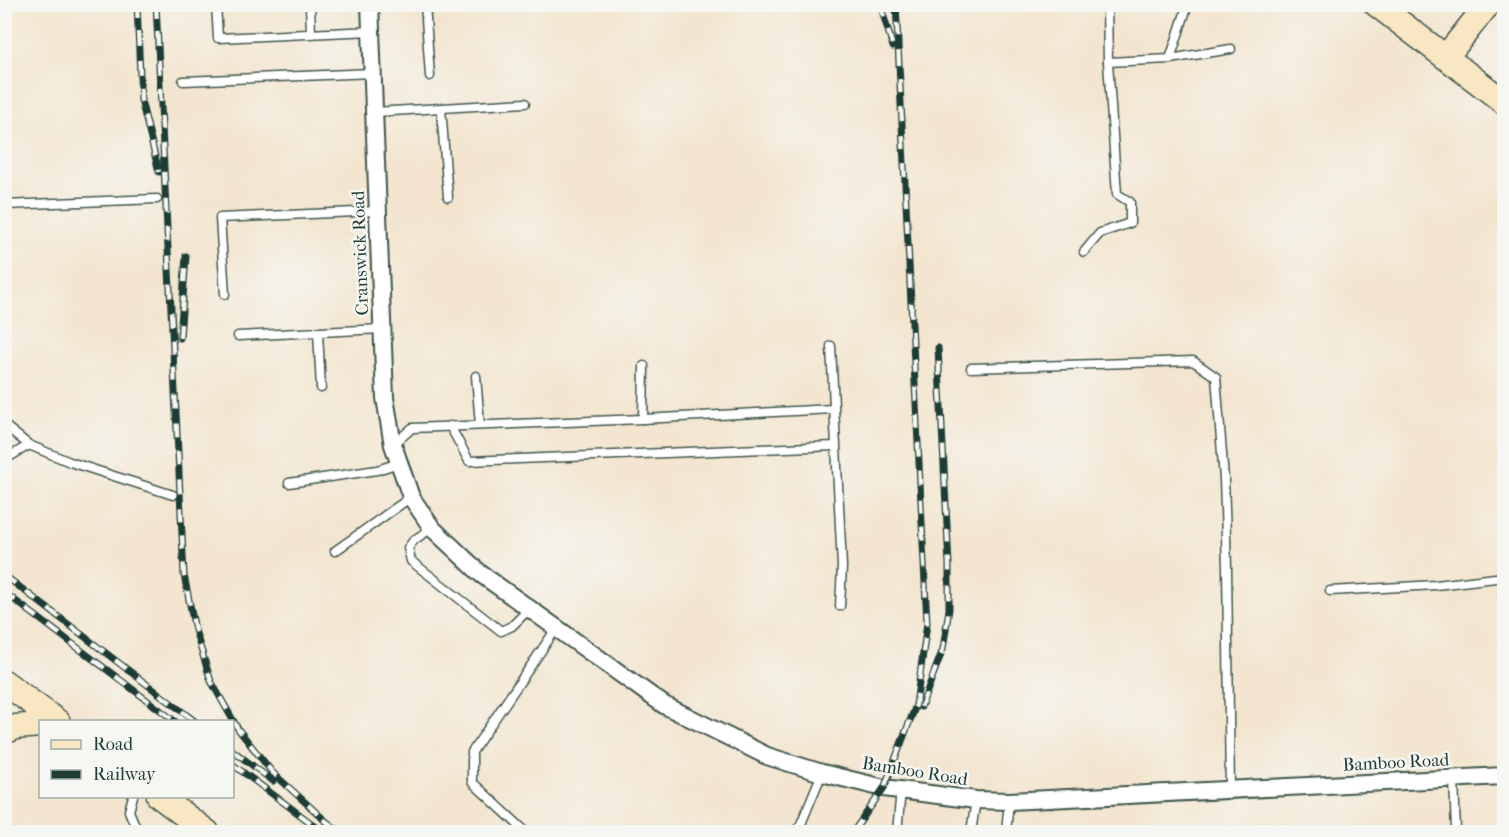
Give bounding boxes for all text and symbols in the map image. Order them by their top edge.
street label: Cranswick Road [348,190,373,316]
legend [39,720,234,798]
text: Road [93,734,133,755]
street label: Bamboo Road [1342,749,1450,776]
street label: Bamboo Road [861,753,969,790]
text: Railway [93,764,157,785]

